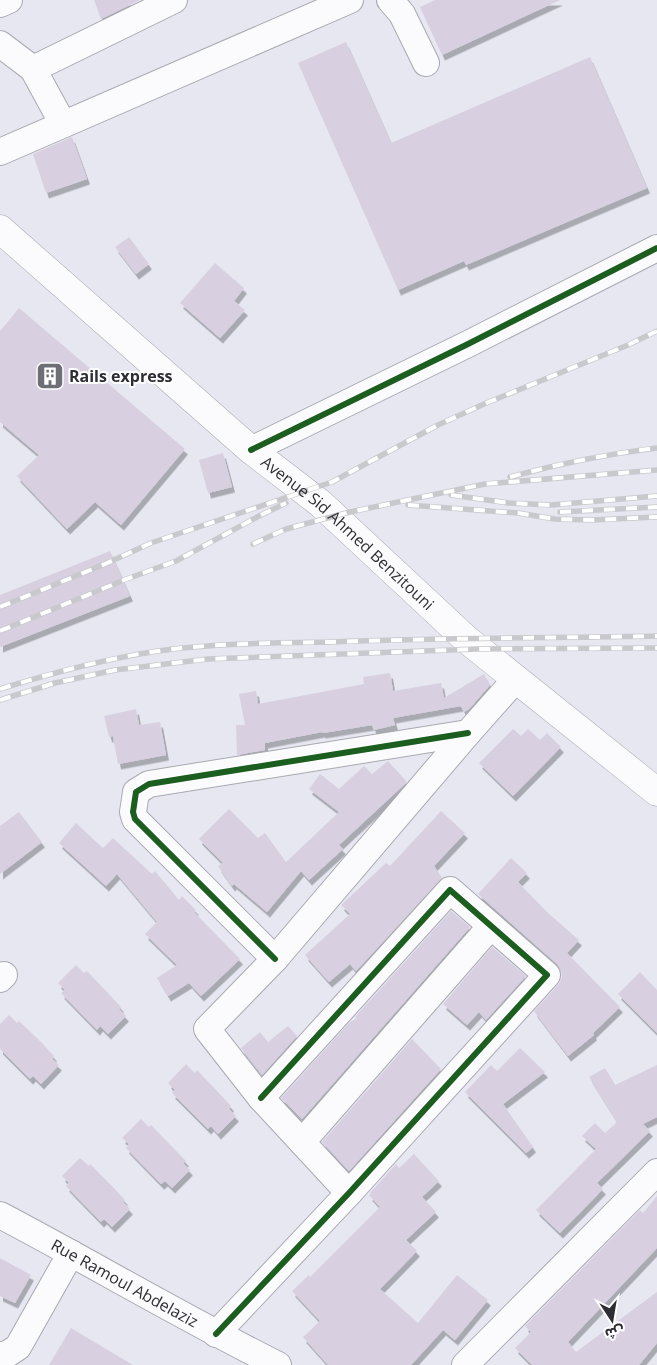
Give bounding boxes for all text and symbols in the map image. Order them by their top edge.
building icon: Rails express [35,361,65,391]
place label: Rails express [69,365,173,387]
street label: Avenue Sid Ahmed Benzitouni [257,451,439,615]
street label: Rue Ramoul Abdelaziz [47,1234,202,1332]
north arrow [587,1295,637,1345]
text: ش [603,1322,626,1344]

